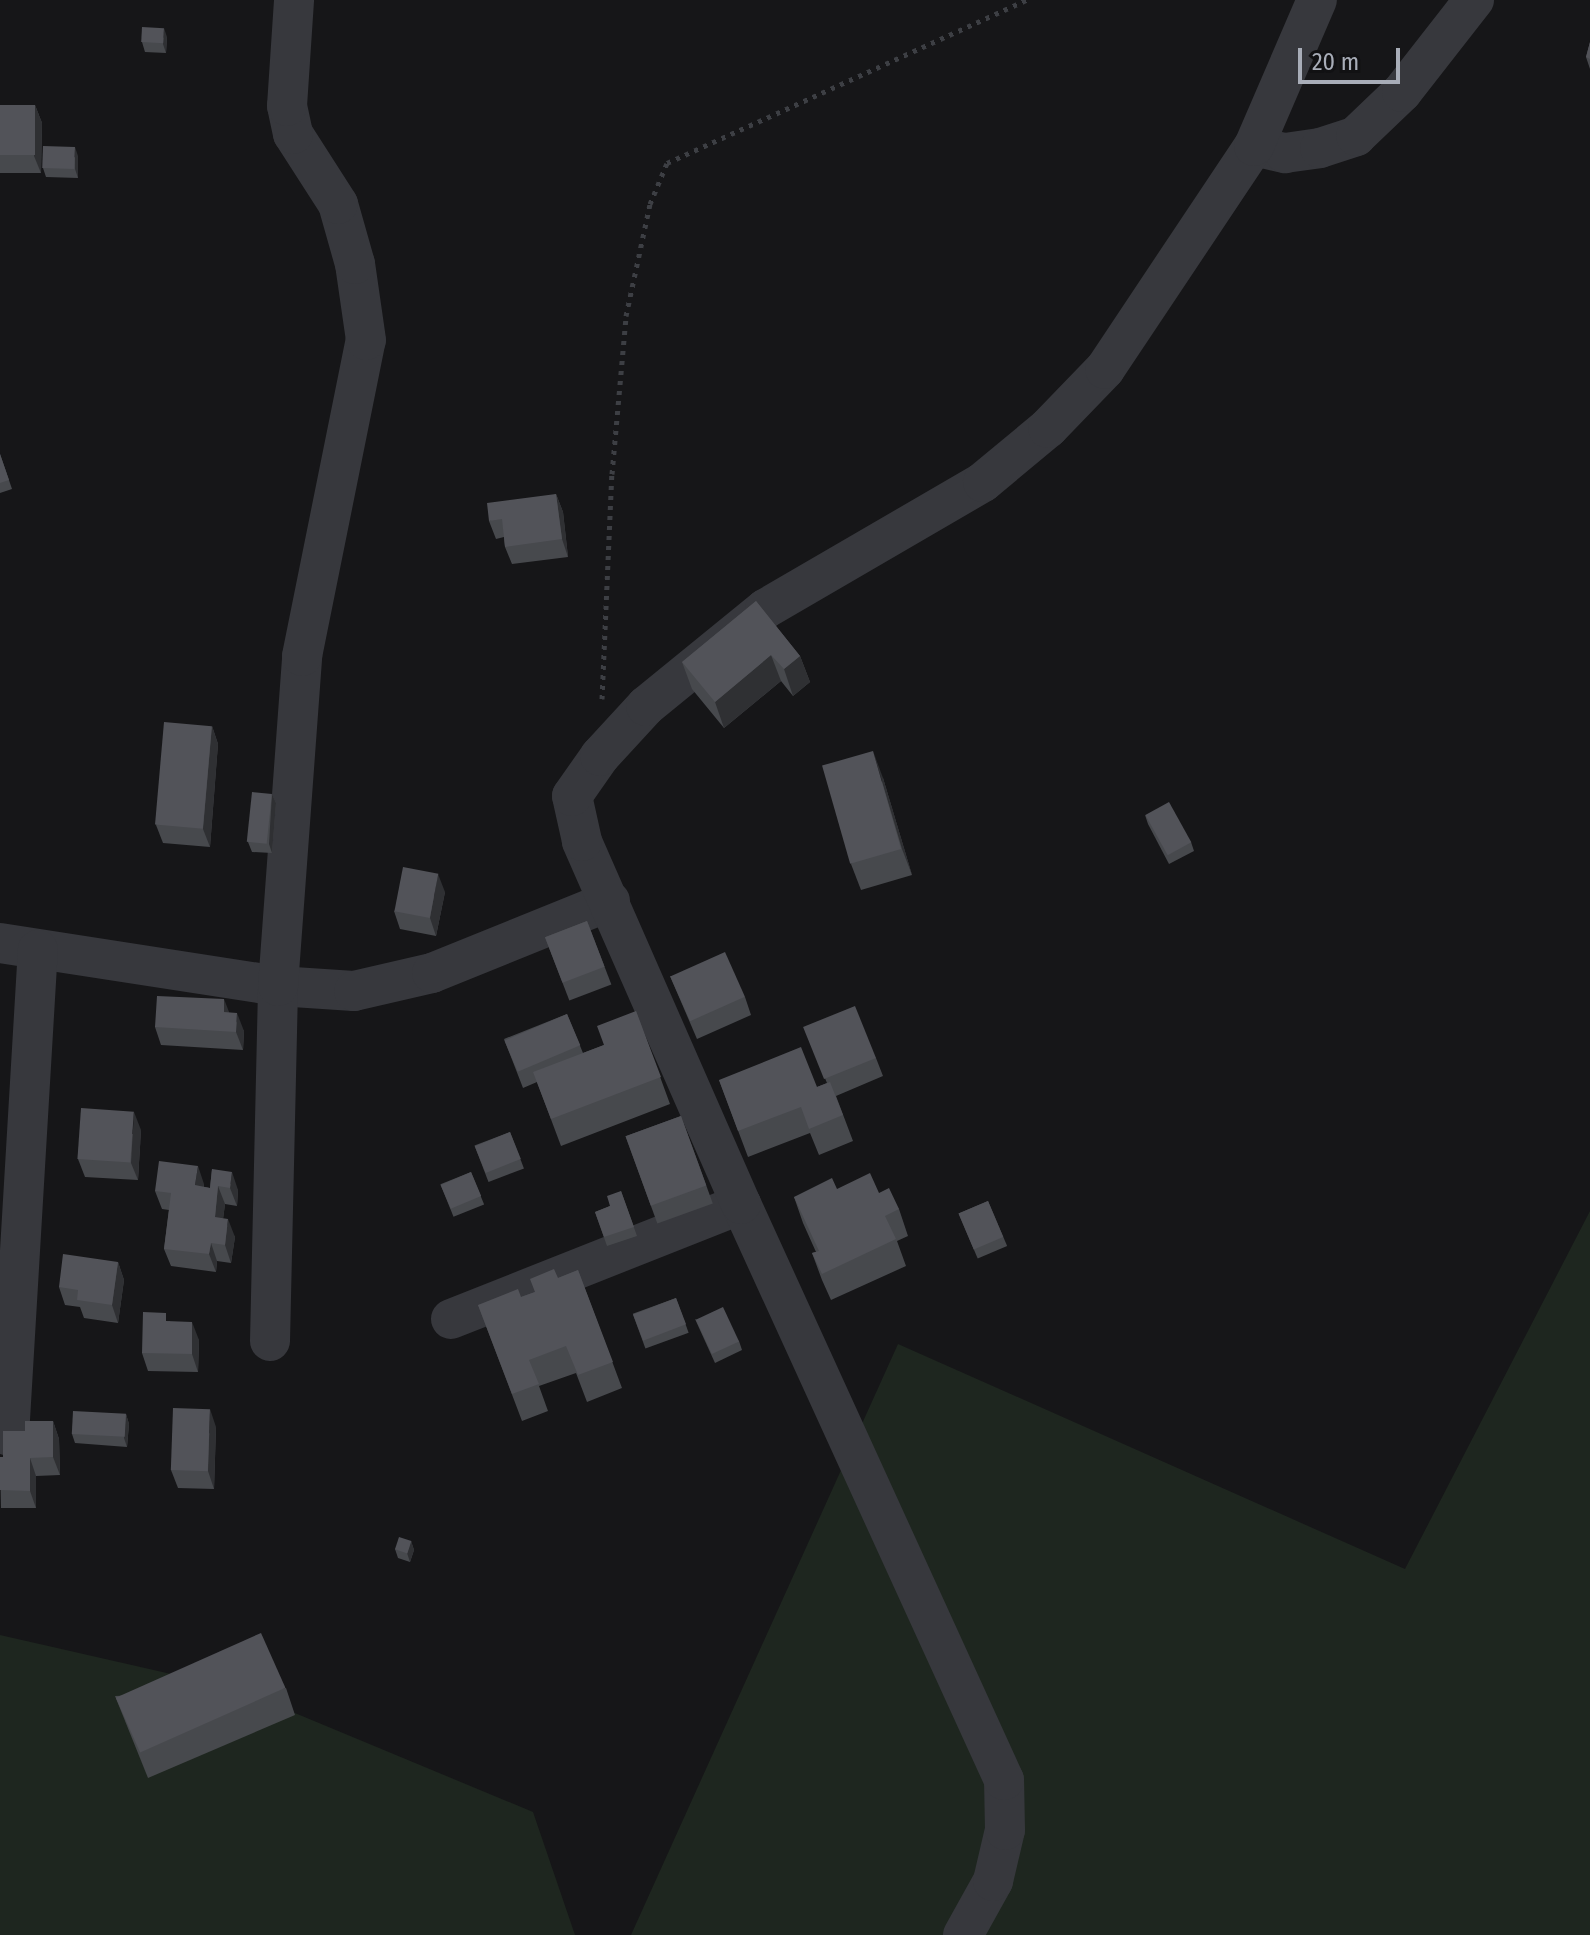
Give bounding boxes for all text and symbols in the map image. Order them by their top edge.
scale bar [1302,32,1404,82]
text: 20 m [1312,48,1359,76]

